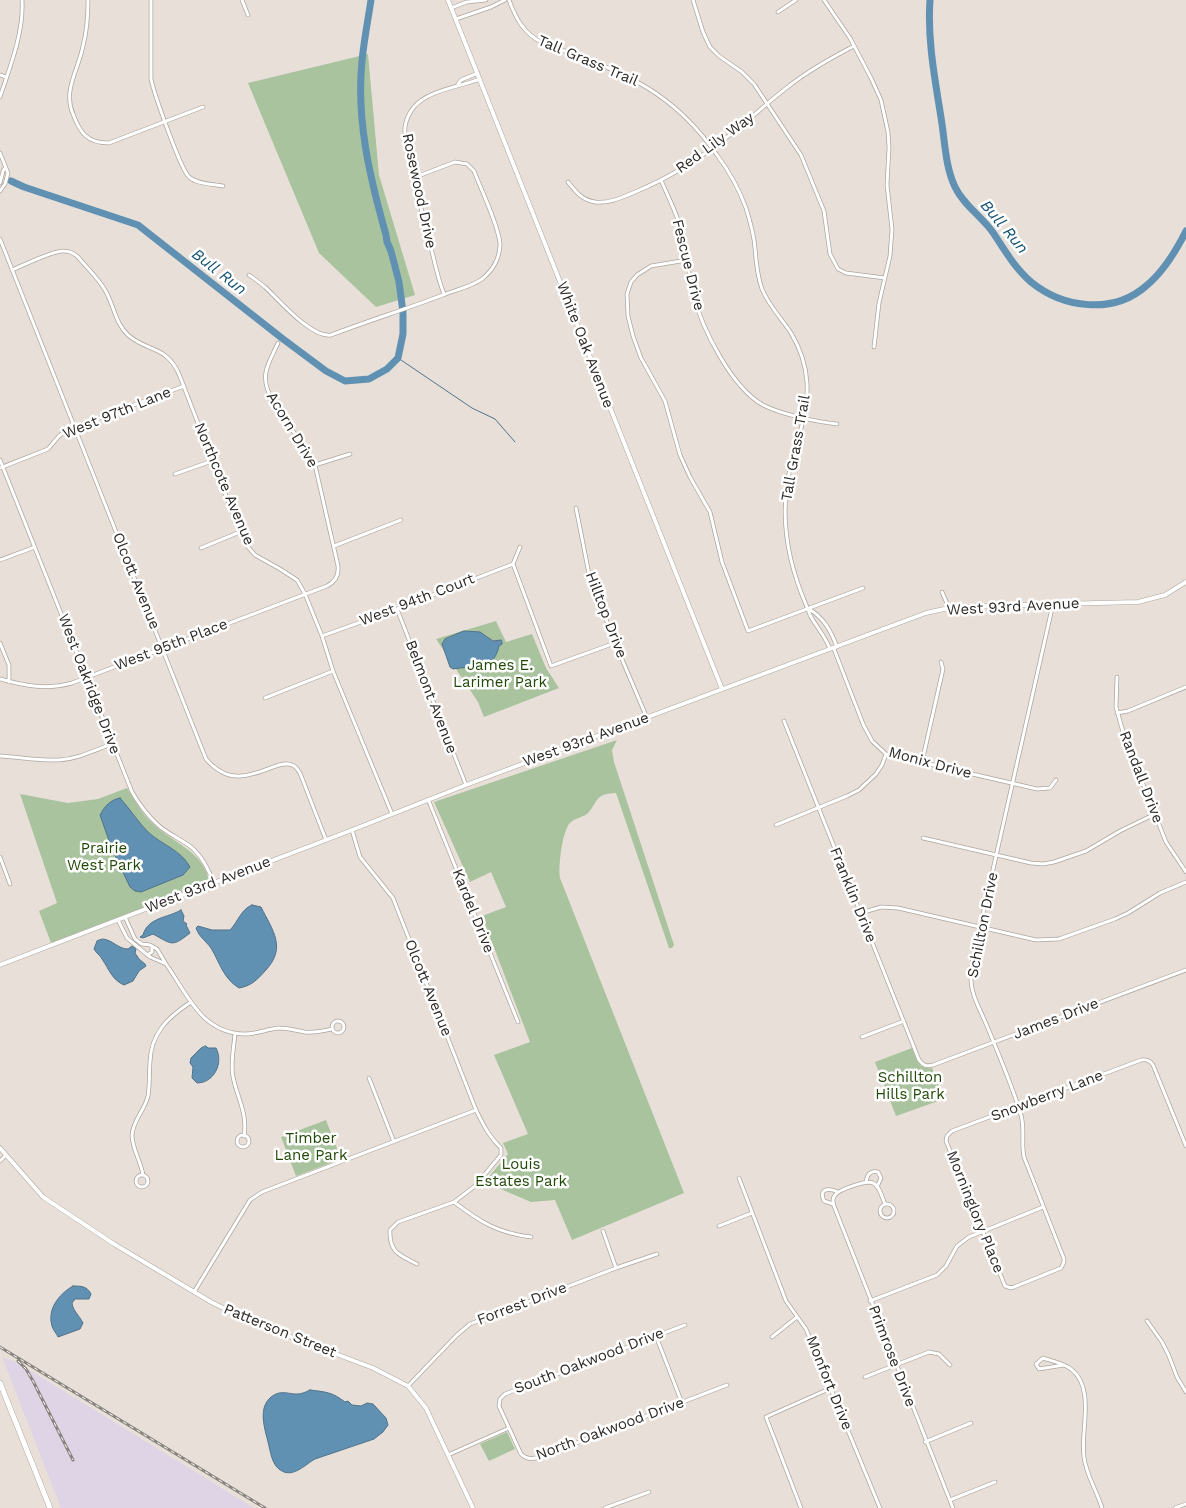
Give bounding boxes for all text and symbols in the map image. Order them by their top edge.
street label: Tall Grass Trail [535,32,641,90]
street label: Red Lily Way [672,109,758,177]
street label: Rosewood Drive [398,132,440,250]
water label: Bull Run [976,196,1032,258]
street label: Fescue Drive [668,217,708,313]
water label: Bull Run [188,245,250,299]
street label: White Oak Avenue [553,279,617,411]
street label: West 97th Lane [60,383,174,443]
street label: Acorn Drive [262,389,322,471]
street label: Tall Grass Trail [778,393,814,503]
street label: Northcote Avenue [190,420,258,548]
street label: Olcott Avenue [108,530,164,632]
street label: Hilltop Drive [581,569,631,661]
street label: West 94th Court [357,570,477,630]
street label: West 93rd Avenue [946,595,1080,619]
street label: West Oakridge Drive [54,611,124,757]
street label: West 95th Place [112,615,230,675]
street label: Belmont Avenue [401,638,461,756]
park label: James E. Larimer Park [453,657,547,692]
street label: West 93rd Avenue [520,709,652,771]
street label: Randall Drive [1115,728,1167,826]
street label: Monix Drive [886,743,974,783]
park label: Prairie West Park [67,840,141,875]
street label: Franklin Drive [826,845,880,945]
street label: West 93rd Avenue [143,853,273,917]
street label: Kardel Drive [448,866,498,956]
street label: Schillton Drive [964,871,1002,979]
street label: Olcott Avenue [400,937,456,1039]
street label: James Drive [1011,994,1101,1044]
street label: Snowberry Lane [988,1066,1106,1126]
park label: Schillton Hills Park [875,1069,945,1104]
park label: Timber Lane Park [275,1130,347,1165]
street label: Morninglory Place [942,1148,1008,1276]
park label: Louis Estates Park [475,1156,567,1191]
street label: Forrest Drive [475,1279,569,1329]
street label: Patterson Street [221,1300,339,1362]
street label: Primrose Drive [864,1303,920,1409]
street label: South Oakwood Drive [512,1324,666,1398]
street label: Monfort Drive [802,1333,856,1433]
street label: North Oakwood Drive [533,1394,687,1464]

